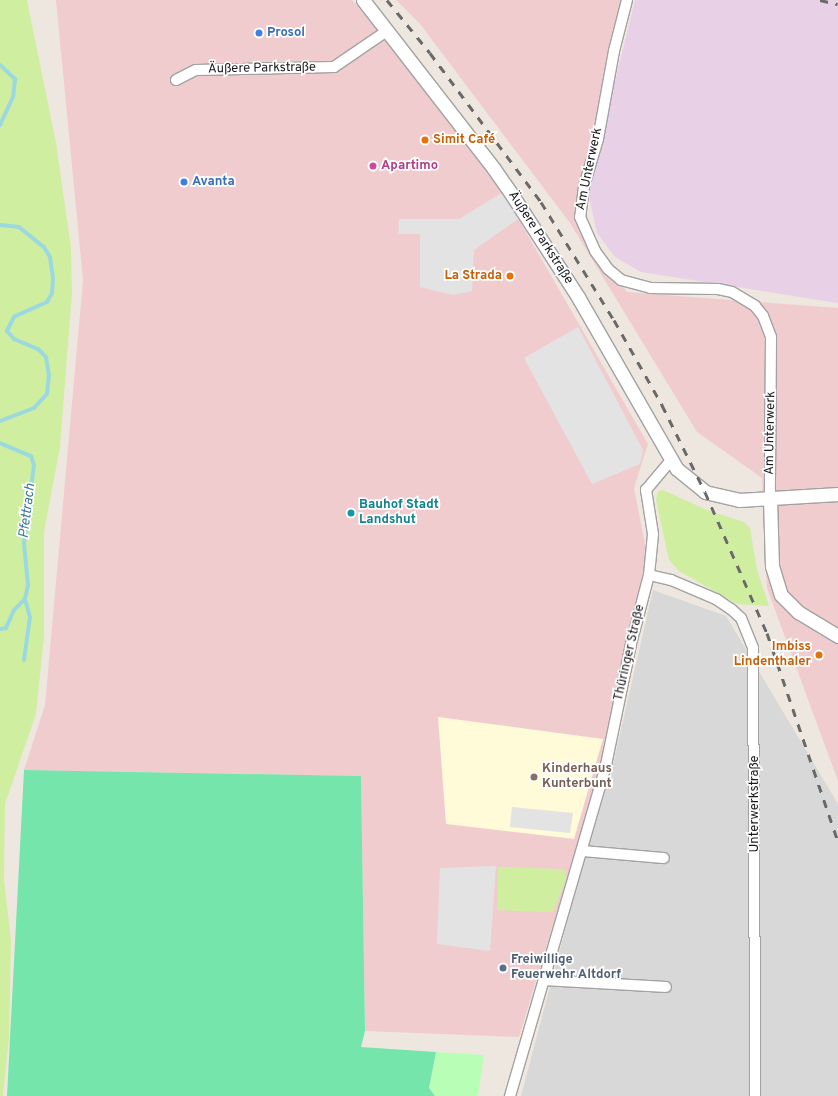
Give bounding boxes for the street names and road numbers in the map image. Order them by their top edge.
street label: Äußere Parkstraße [208,60,316,78]
street label: Am Unterwerk [574,126,606,212]
street label: Äußere Parkstraße [504,189,576,287]
street label: Am Unterwerk [762,391,780,475]
street label: Thüringer Straße [611,603,649,703]
street label: Unterwerkstraße [747,755,763,853]

